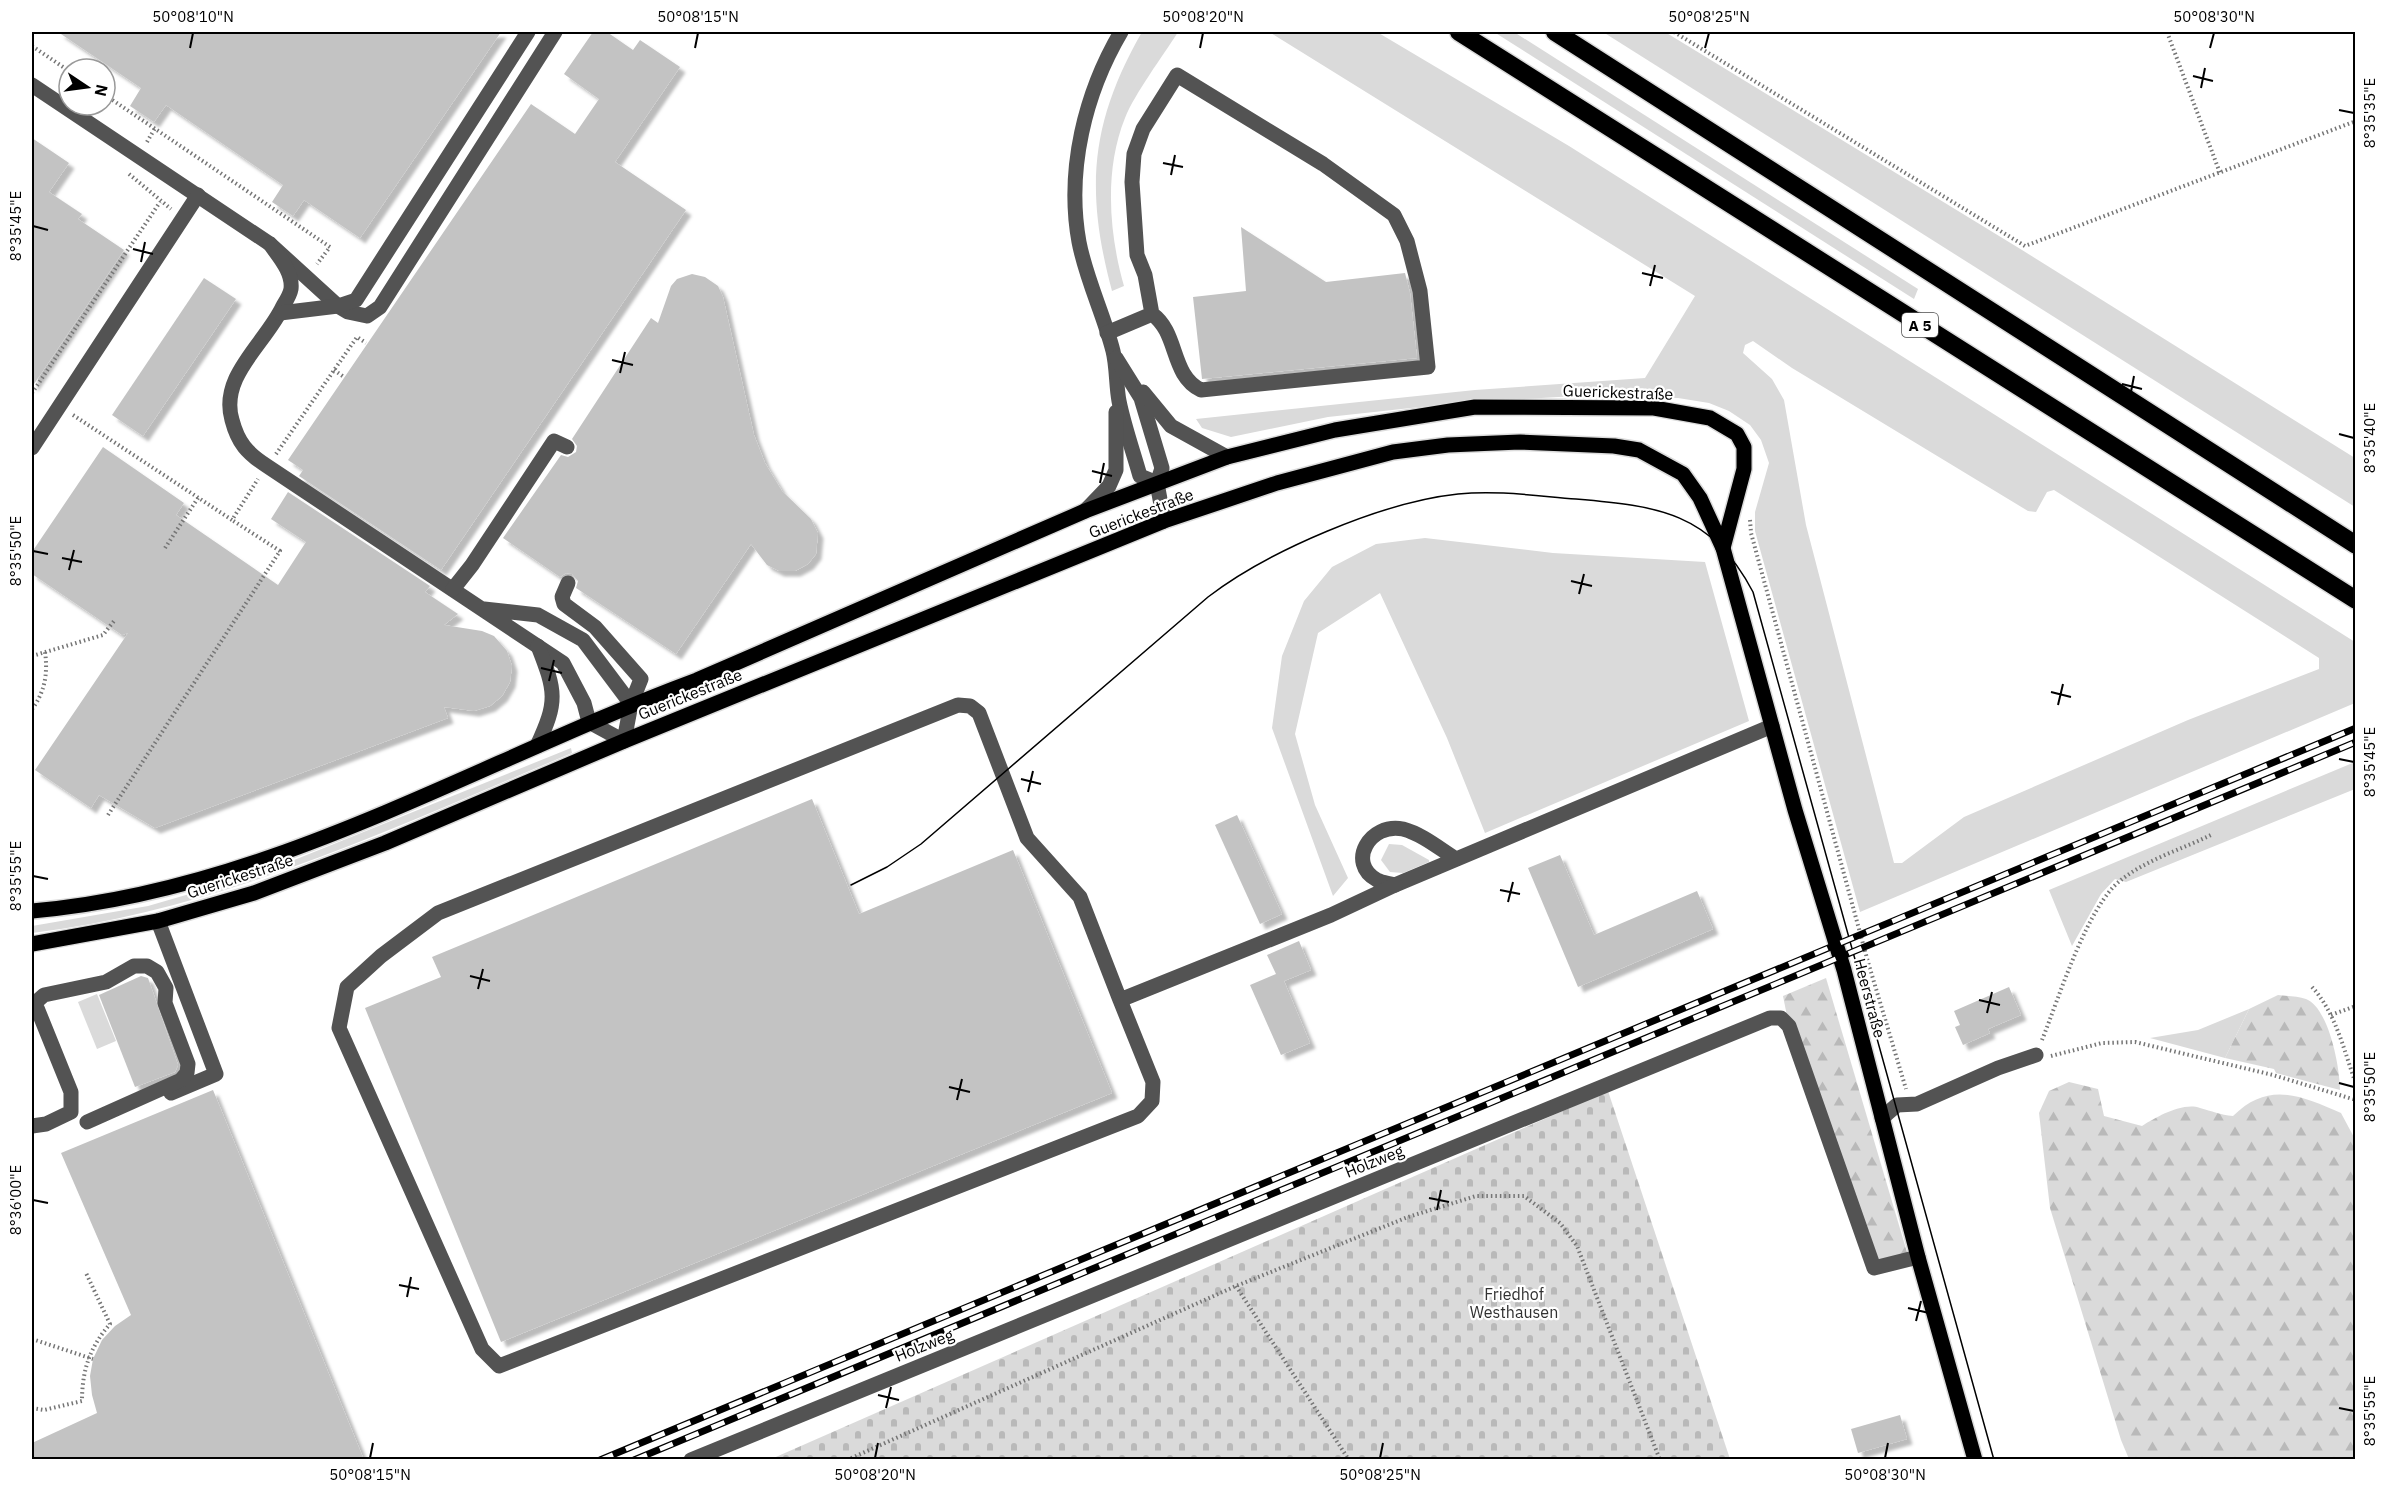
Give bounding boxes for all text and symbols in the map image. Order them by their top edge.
text: 50°08'10"N [152,7,234,26]
text: 50°08'15"N [657,7,739,26]
text: 50°08'20"N [1162,7,1244,26]
text: 50°08'25"N [1668,7,1750,26]
text: 50°08'30"N [2173,7,2255,26]
north arrow [57,57,117,117]
text: 8°35'35"E [2360,78,2379,148]
text: N [91,82,113,98]
text: 8°35'45"E [6,191,25,261]
road number: A 5 [1902,313,1938,337]
street label: Guerickestraße [1562,380,1674,404]
text: 8°35'40"E [2360,403,2379,473]
street label: Guerickestraße [1086,484,1196,542]
text: 8°35'50"E [6,516,25,586]
street label: Guerickestraße [635,664,745,724]
text: 8°35'45"E [2360,727,2379,797]
text: 8°35'55"E [6,841,25,911]
street label: Guerickestraße [184,849,296,903]
street label: Heerstraße [1850,956,1890,1040]
text: 8°35'50"E [2360,1052,2379,1122]
street label: Holzweg [1342,1140,1407,1182]
text: 8°36'00"E [6,1165,25,1235]
park label: Friedhof Westhausen [1470,1284,1558,1322]
street label: Holzweg [892,1324,957,1366]
text: 8°35'55"E [2360,1376,2379,1446]
text: 50°08'15"N [329,1465,411,1484]
text: 50°08'20"N [834,1465,916,1484]
text: 50°08'25"N [1339,1465,1421,1484]
text: 50°08'30"N [1844,1465,1926,1484]

